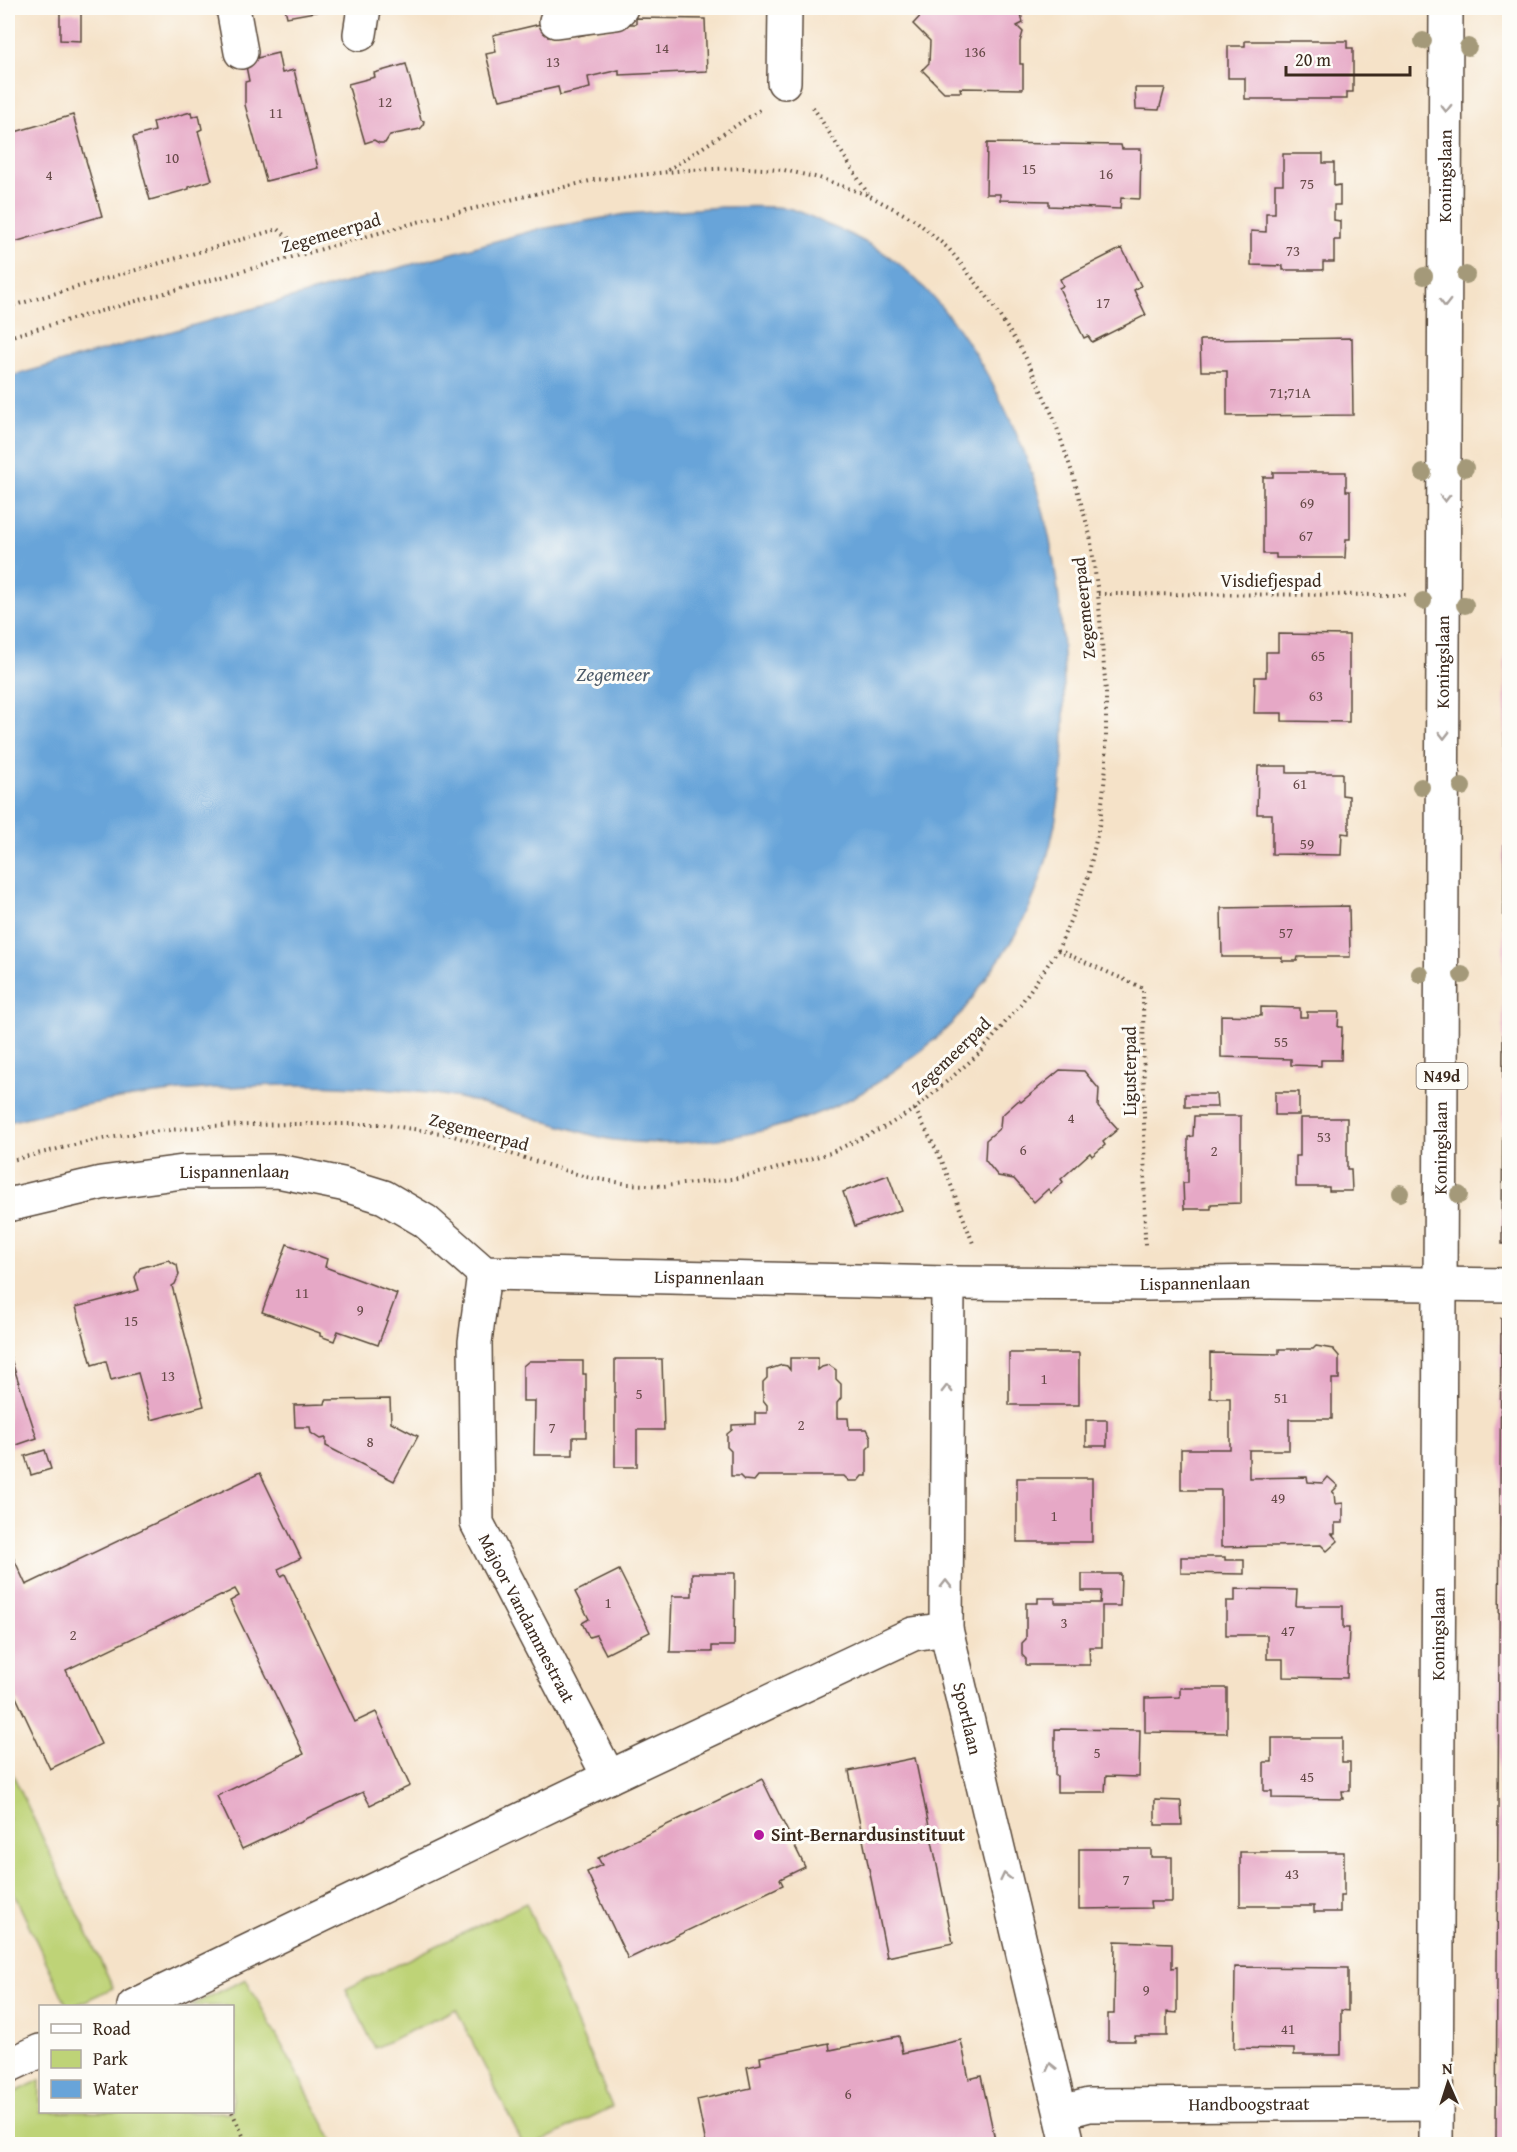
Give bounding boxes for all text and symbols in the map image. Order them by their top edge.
house number: 14 [655,37,669,58]
scale bar [1286,39,1410,77]
house number: 136 [964,41,986,62]
text: 20 m [1295,46,1331,73]
house number: 13 [546,51,560,72]
house number: 12 [378,91,392,112]
house number: 11 [269,102,283,123]
one-way arrow [1440,103,1452,112]
street label: Koningslaan [1431,129,1458,223]
house number: 10 [165,147,179,168]
house number: 15 [1022,158,1036,179]
house number: 16 [1099,163,1113,184]
house number: 4 [45,164,53,185]
house number: 75 [1300,173,1314,194]
street label: Zegemeerpad [278,205,384,260]
house number: 73 [1286,240,1300,261]
house number: 17 [1096,292,1110,313]
one-way arrow [1439,298,1451,307]
house number: 71;71A [1269,382,1311,403]
house number: 69 [1300,492,1314,513]
one-way arrow [1439,493,1451,502]
house number: 67 [1299,525,1313,546]
street label: Zegemeerpad [1065,555,1102,660]
street label: Visdiefjespad [1220,567,1322,594]
street label: Koningslaan [1429,615,1456,709]
house number: 65 [1311,645,1325,666]
water label: Zegemeer [576,659,650,688]
house number: 63 [1309,685,1323,706]
one-way arrow [1438,730,1450,739]
house number: 61 [1293,773,1307,794]
house number: 59 [1300,833,1314,854]
house number: 57 [1279,922,1293,943]
street label: Zegemeerpad [905,1010,997,1101]
street label: Ligusterpad [1116,1026,1143,1116]
house number: 55 [1274,1031,1288,1052]
road number: N49d [1416,1063,1468,1089]
street label: Koningslaan [1426,1101,1454,1195]
street label: Zegemeerpad [426,1105,532,1158]
house number: 4 [1067,1107,1075,1128]
house number: 53 [1317,1126,1331,1147]
house number: 6 [1019,1139,1027,1160]
house number: 2 [1210,1140,1218,1161]
street label: Lispannenlaan [179,1157,292,1186]
street label: Lispannenlaan [654,1263,765,1292]
street label: Lispannenlaan [1140,1268,1250,1297]
house number: 11 [295,1282,309,1303]
house number: 9 [356,1299,364,1320]
house number: 15 [124,1310,138,1331]
house number: 13 [161,1365,175,1386]
house number: 1 [1040,1368,1048,1389]
house number: 5 [635,1383,643,1404]
one-way arrow [941,1385,953,1394]
house number: 51 [1274,1387,1288,1408]
house number: 2 [797,1414,805,1435]
house number: 7 [548,1417,556,1438]
house number: 8 [366,1431,374,1452]
house number: 49 [1271,1487,1285,1508]
house number: 1 [1050,1505,1058,1526]
street label: Majoor Vandammestraat [472,1529,582,1708]
one-way arrow [940,1580,952,1589]
street label: Koningslaan [1424,1587,1452,1681]
house number: 1 [604,1592,612,1613]
house number: 3 [1060,1612,1068,1633]
house number: 47 [1281,1620,1295,1641]
house number: 2 [69,1624,77,1645]
street label: Sportlaan [946,1679,989,1757]
house number: 5 [1093,1742,1101,1763]
house number: 45 [1300,1766,1314,1787]
place label: Sint-Bernardusinstituut [771,1821,965,1848]
marker: Sint-Bernardusinstituut [752,1828,766,1842]
house number: 43 [1285,1863,1299,1884]
house number: 7 [1122,1869,1130,1890]
one-way arrow [1000,1872,1013,1882]
house number: 9 [1142,1979,1150,2000]
legend [39,2005,234,2113]
text: Road [93,2015,131,2042]
house number: 41 [1281,2018,1295,2039]
text: Park [93,2045,129,2072]
north arrow [1418,2053,1478,2113]
text: N [1441,2056,1453,2080]
one-way arrow [1045,2062,1058,2072]
text: Water [93,2075,139,2102]
house number: 6 [844,2083,852,2104]
street label: Handboogstraat [1189,2090,1310,2117]

